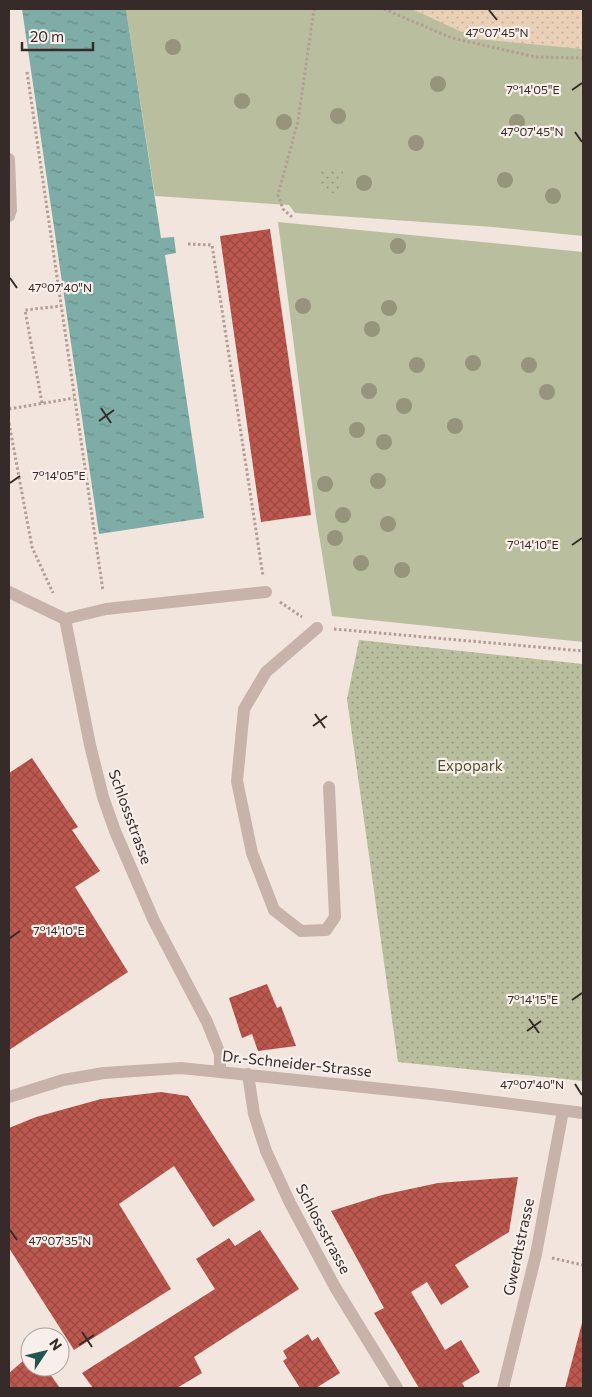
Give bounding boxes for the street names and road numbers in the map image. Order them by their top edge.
street label: Schlossstrasse [106,767,156,866]
street label: Dr.-Schneider-Strasse [221,1046,373,1080]
street label: Schlossstrasse [293,1181,355,1277]
street label: Gwerdtstrasse [499,1196,537,1297]

